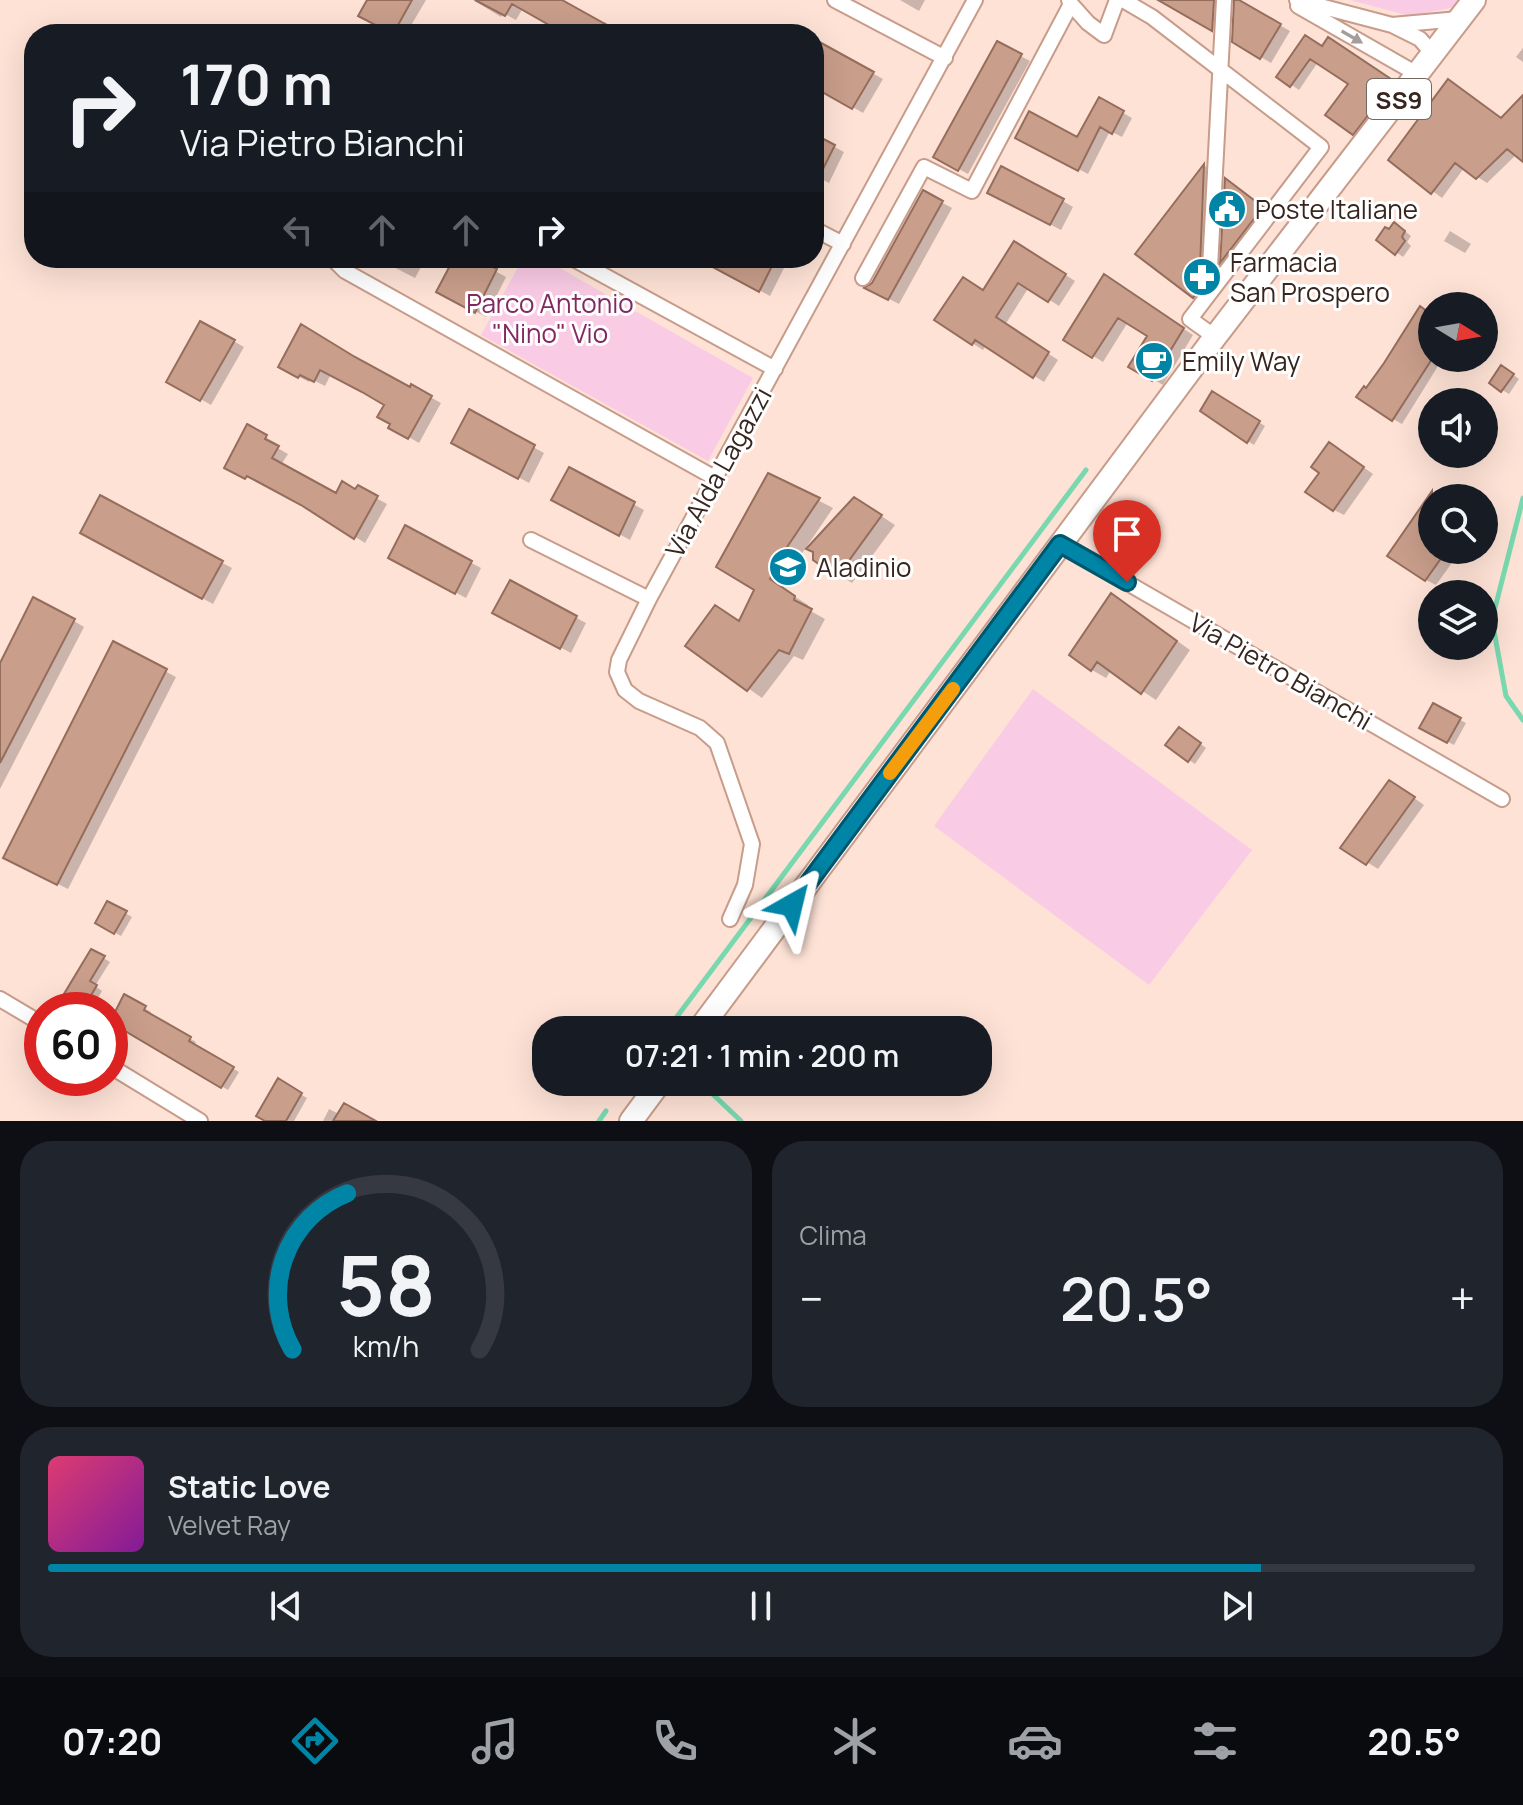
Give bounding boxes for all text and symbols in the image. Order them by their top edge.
one-way arrow [1341,30,1364,44]
text: 170 m [180,45,333,122]
icon: right [48,56,152,160]
road number: SS9 [1367,79,1431,119]
text: Via Pietro Bianchi [180,118,465,167]
public building icon: Poste Italiane [1206,188,1248,230]
place label: Poste Italiane [1255,191,1418,227]
icon: left [276,208,320,252]
icon: ahead [360,208,404,252]
icon: ahead [444,208,488,252]
icon: right [528,208,572,252]
place label: Farmacia San Prospero [1230,244,1390,310]
pharmacy icon: Farmacia San Prospero [1181,256,1223,298]
park label: Parco Antonio "Nino" Vio [466,285,634,351]
north arrow [1418,292,1498,372]
map controls [1418,292,1498,660]
cafe icon: Emily Way [1133,340,1175,382]
place label: Emily Way [1182,343,1301,379]
street label: Via Alda Lagazzi [656,380,780,564]
button: sound [1418,388,1498,468]
button: search [1418,484,1498,564]
pin [1093,500,1161,582]
icon: arrive [1105,512,1149,556]
school or university icon: Aladinio [767,546,809,588]
place label: Aladinio [816,549,911,585]
button: layers [1418,580,1498,660]
street label: Via Pietro Bianchi [1183,604,1379,738]
position arrow [750,863,834,947]
speed limit sign: 60 [24,992,128,1096]
text: 07:21 · 1 min · 200 m [625,1035,899,1076]
text: Clima [800,1217,867,1253]
text: 58 [336,1227,436,1341]
text: 20.5° [1060,1257,1213,1339]
text: − [800,1268,823,1328]
text: + [1450,1268,1475,1328]
text: km/h [353,1327,419,1366]
text: Static Love [168,1466,331,1507]
text: Velvet Ray [168,1507,291,1543]
icon: previous [264,1584,308,1628]
icon: pause [739,1584,783,1628]
icon: next [1215,1584,1259,1628]
icon: directions [287,1713,343,1769]
icon: music [467,1713,523,1769]
icon: phone [647,1713,703,1769]
icon: climate [827,1713,883,1769]
icon: car [1007,1713,1063,1769]
icon: filters [1187,1713,1243,1769]
text: 07:20 [62,1717,162,1766]
text: 20.5° [1368,1717,1461,1766]

